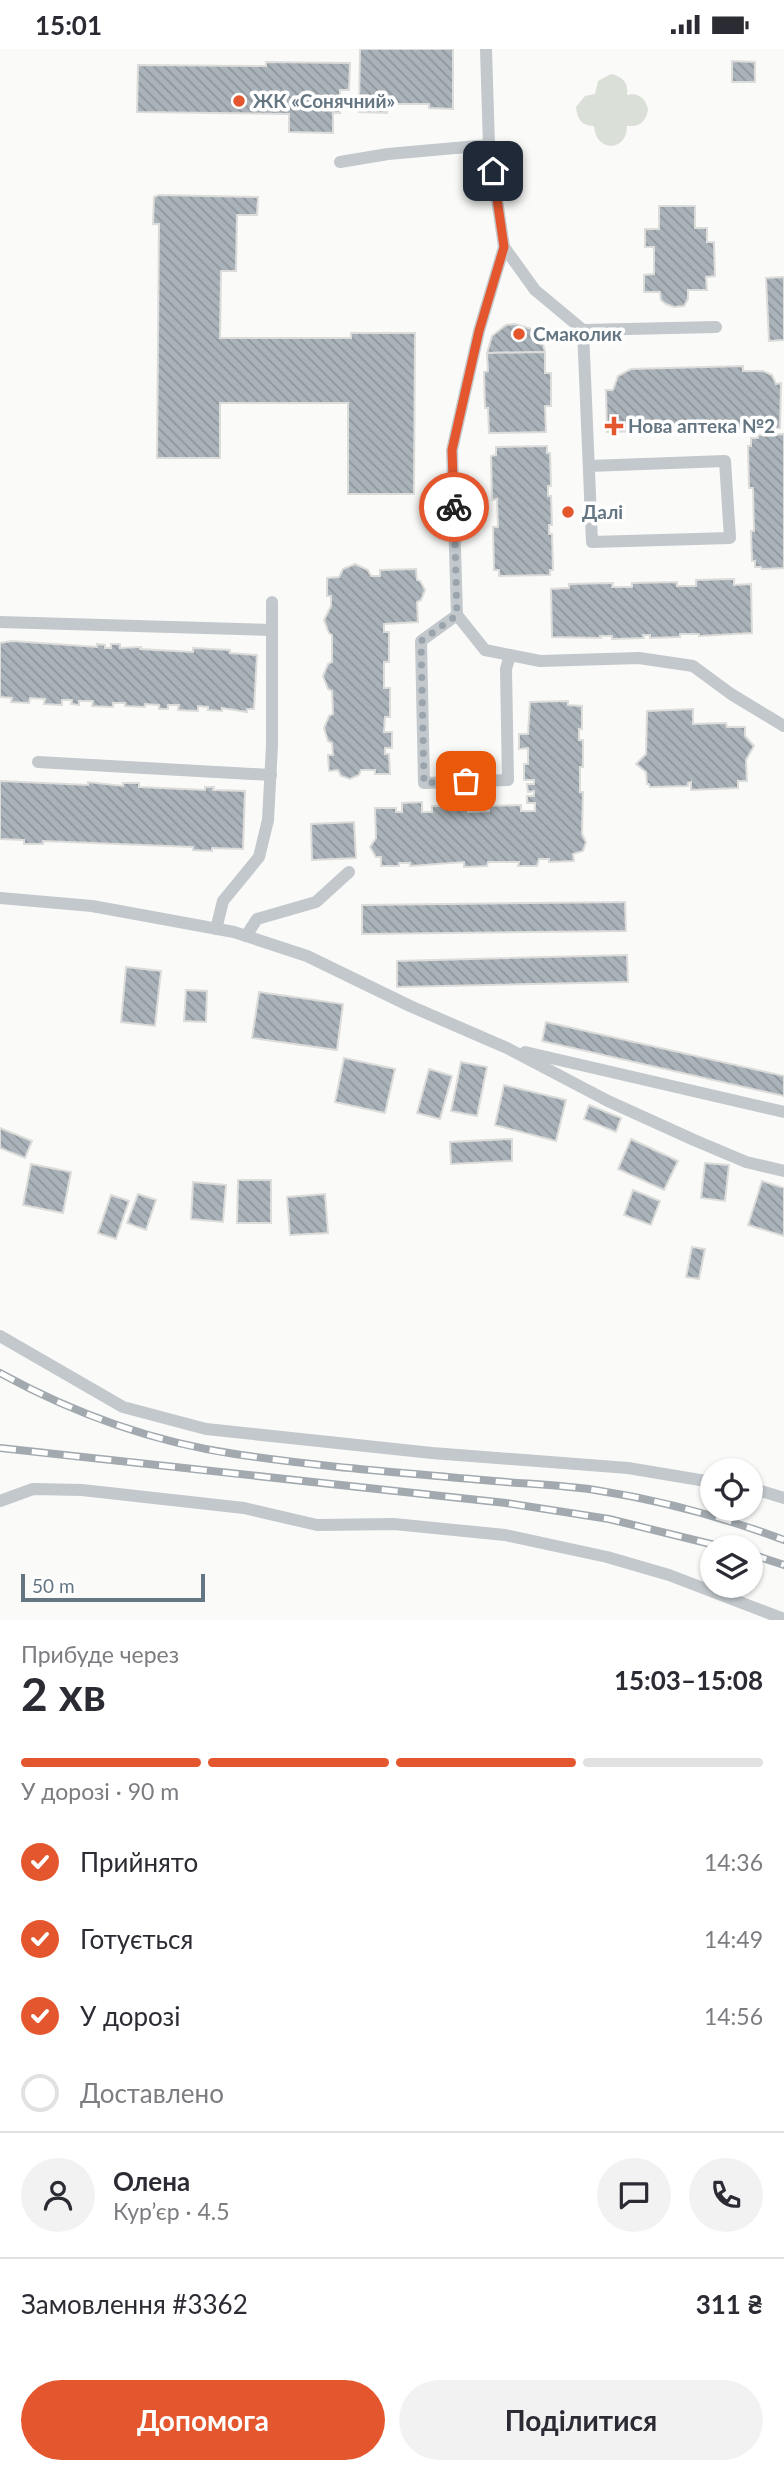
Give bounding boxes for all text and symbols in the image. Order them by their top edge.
text: 15:01 [35,9,102,41]
place label: ЖК «Сонячний» [253,89,395,112]
marker: ЖК «Сонячний» [231,93,247,109]
pin [463,141,523,201]
icon: home [474,152,512,190]
place label: Смаколик [533,322,623,345]
marker: Смаколик [511,326,527,342]
place label: Нова аптека №2 [628,414,775,437]
marker: Нова аптека №2 [606,418,622,434]
courier [419,472,489,542]
icon: bike [435,488,473,526]
place label: Далі [582,500,623,523]
marker: Далі [560,504,576,520]
pin [436,751,496,811]
icon: bag [447,762,485,800]
map controls [700,1458,763,1598]
button: locate [700,1458,763,1521]
button: layers [700,1535,763,1598]
scale bar [21,1571,205,1603]
text: 50 m [32,1574,75,1597]
text: Прибуде через [21,1640,179,1668]
text: 15:03–15:08 [614,1664,763,1696]
text: 2 хв [21,1666,106,1721]
text: У дорозі · 90 m [21,1777,179,1805]
icon: check [21,1843,59,1881]
text: Прийнято [80,1846,198,1878]
text: 14:36 [704,1848,763,1876]
icon: check [21,1920,59,1958]
text: Готується [80,1923,193,1955]
text: 14:49 [704,1925,763,1953]
icon: check [21,1997,59,2035]
text: У дорозі [80,2000,180,2032]
text: 14:56 [704,2002,763,2030]
text: Доставлено [80,2077,224,2109]
button: person [21,2158,95,2232]
button: chat [597,2158,671,2232]
button: phone [689,2158,763,2232]
text: Олена [113,2165,190,2197]
text: Кур’єр · 4.5 [113,2197,230,2225]
text: Замовлення #3362 [21,2288,248,2320]
text: 311 ₴ [696,2288,763,2320]
button: Допомога [21,2380,385,2460]
button: Поділитися [399,2380,763,2460]

